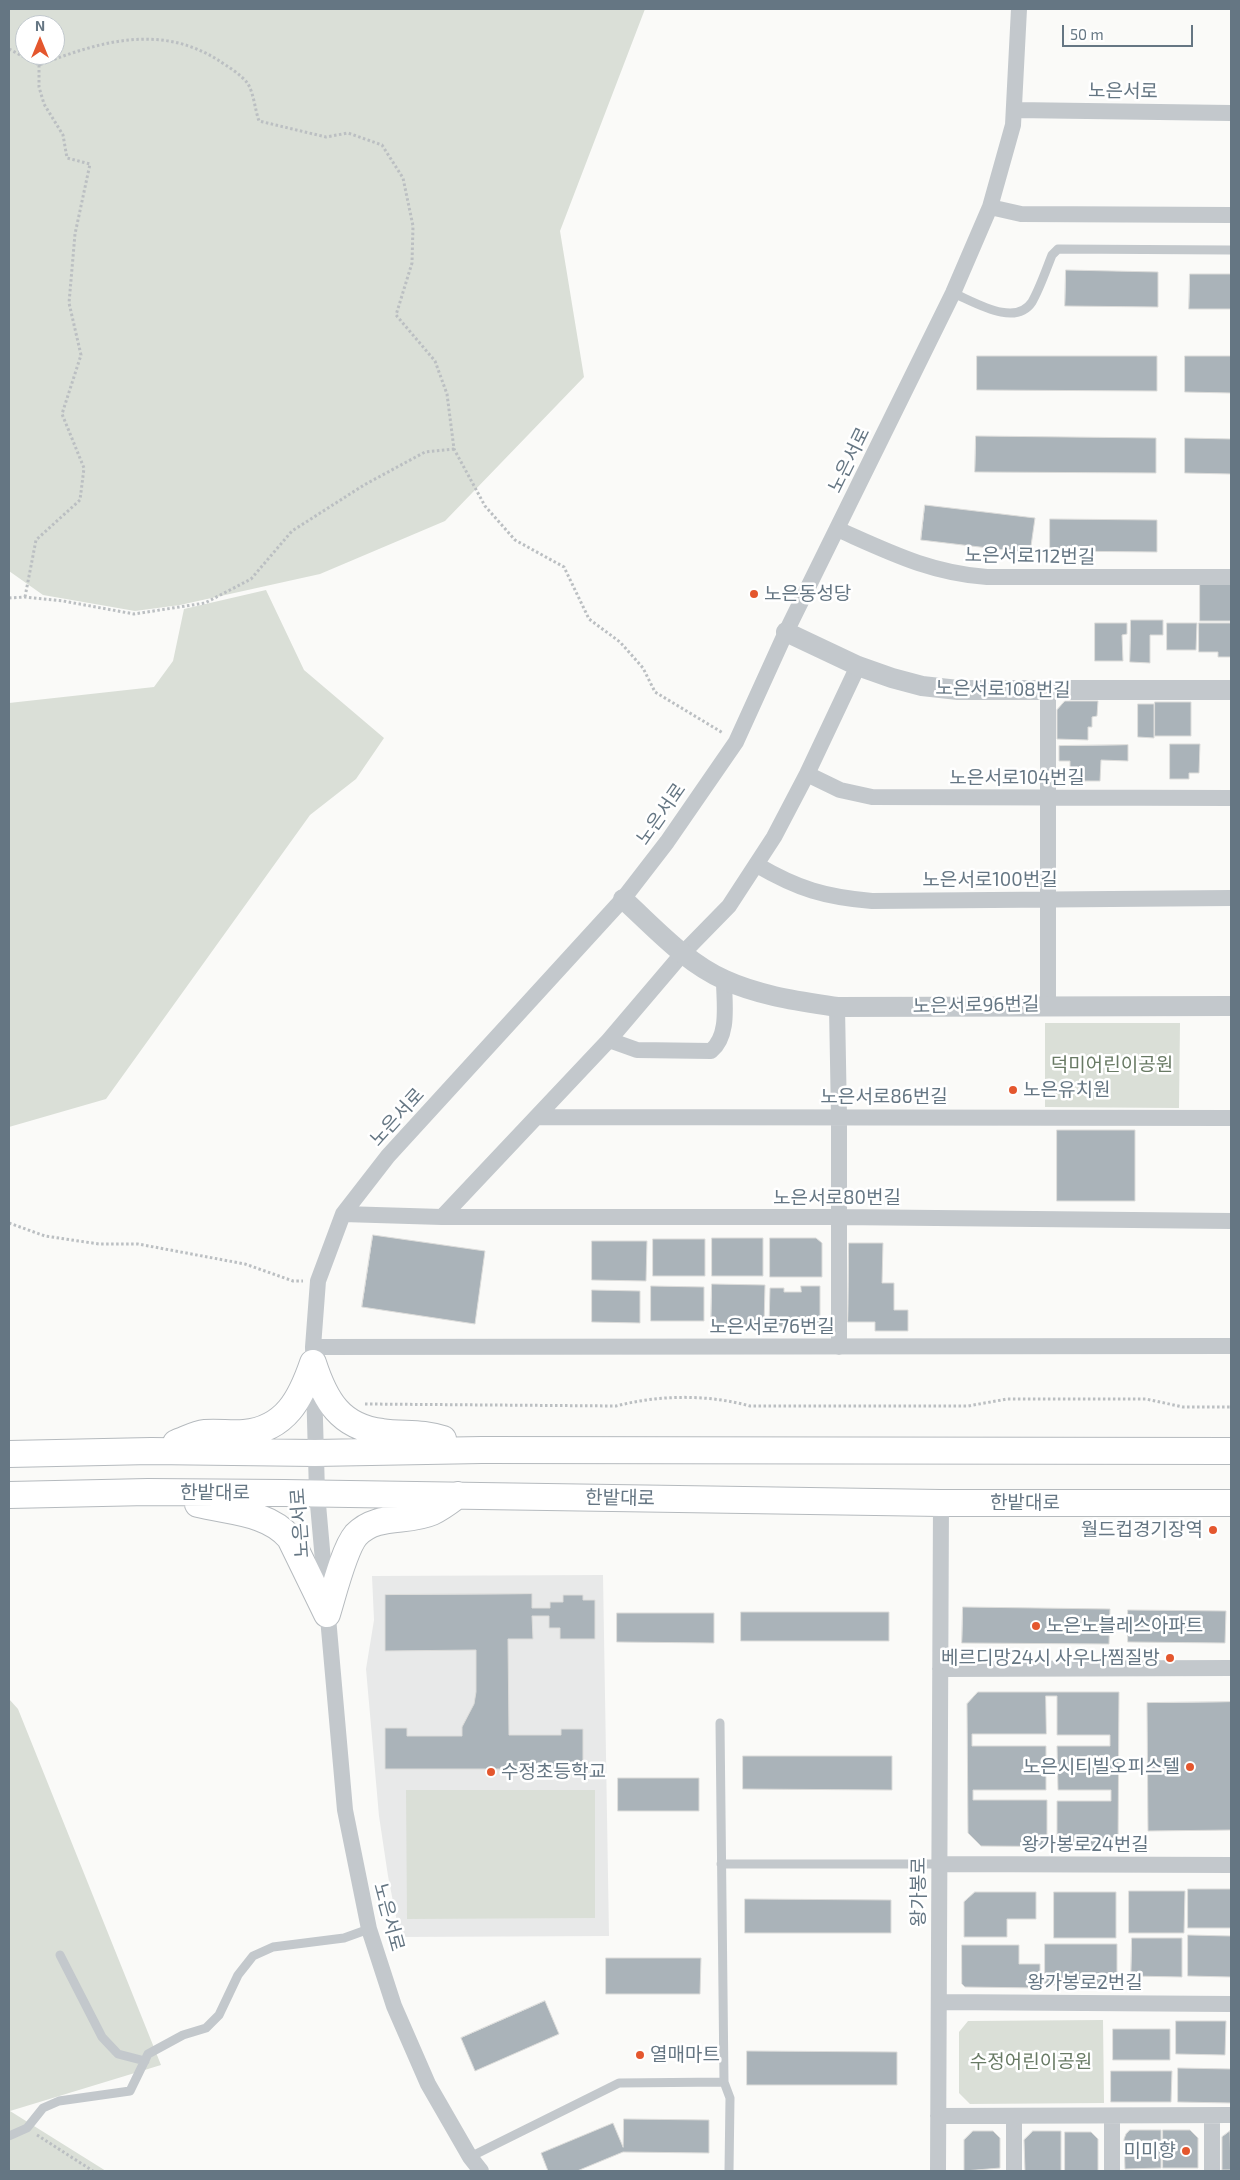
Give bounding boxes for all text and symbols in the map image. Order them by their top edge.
north arrow [15,15,65,65]
scale bar [1065,15,1196,47]
text: N [35,17,45,34]
text: 50 m [1070,25,1104,43]
street label: 노은서로 [1088,79,1158,103]
street label: 노은서로 [823,424,875,496]
street label: 노은서로112번길 [964,543,1096,569]
place label: 노은동성당 [764,583,851,605]
marker: 노은동성당 [748,588,760,600]
street label: 노은서로108번길 [935,676,1071,702]
street label: 노은서로104번길 [949,767,1085,789]
street label: 노은서로 [632,779,690,849]
street label: 노은서로100번길 [922,869,1058,891]
street label: 노은서로96번길 [913,992,1039,1018]
park label: 덕미어린이공원 [1051,1054,1173,1076]
place label: 노은유치원 [1023,1079,1110,1101]
street label: 노은서로 [365,1083,429,1151]
marker: 노은유치원 [1007,1084,1019,1096]
street label: 노은서로86번길 [820,1086,948,1108]
street label: 노은서로80번길 [773,1187,901,1209]
street label: 노은서로76번길 [709,1316,835,1338]
street label: 한밭대로 [180,1482,250,1504]
street label: 한밭대로 [585,1486,655,1510]
street label: 노은서로 [286,1487,314,1559]
street label: 한밭대로 [990,1492,1060,1514]
place label: 월드컵경기장역 [1081,1519,1203,1541]
marker: 월드컵경기장역 [1207,1524,1219,1536]
place label: 노은노블레스아파트 [1046,1615,1203,1637]
marker: 노은노블레스아파트 [1030,1620,1042,1632]
place label: 베르디망24시 사우나찜질방 [941,1647,1160,1669]
marker: 베르디망24시 사우나찜질방 [1164,1652,1176,1664]
place label: 노은시티빌오피스텔 [1023,1756,1180,1778]
place label: 수정초등학교 [501,1761,606,1783]
marker: 노은시티빌오피스텔 [1184,1761,1196,1773]
marker: 수정초등학교 [485,1766,497,1778]
street label: 왕가봉로24번길 [1021,1834,1149,1856]
street label: 왕가봉로 [908,1857,930,1927]
street label: 노은서로 [369,1880,409,1954]
street label: 왕가봉로2번길 [1027,1972,1143,1994]
place label: 열매마트 [650,2044,720,2066]
marker: 열매마트 [634,2049,646,2061]
park label: 수정어린이공원 [970,2051,1092,2073]
place label: 미미향 [1124,2140,1176,2162]
marker: 미미향 [1180,2145,1192,2157]

